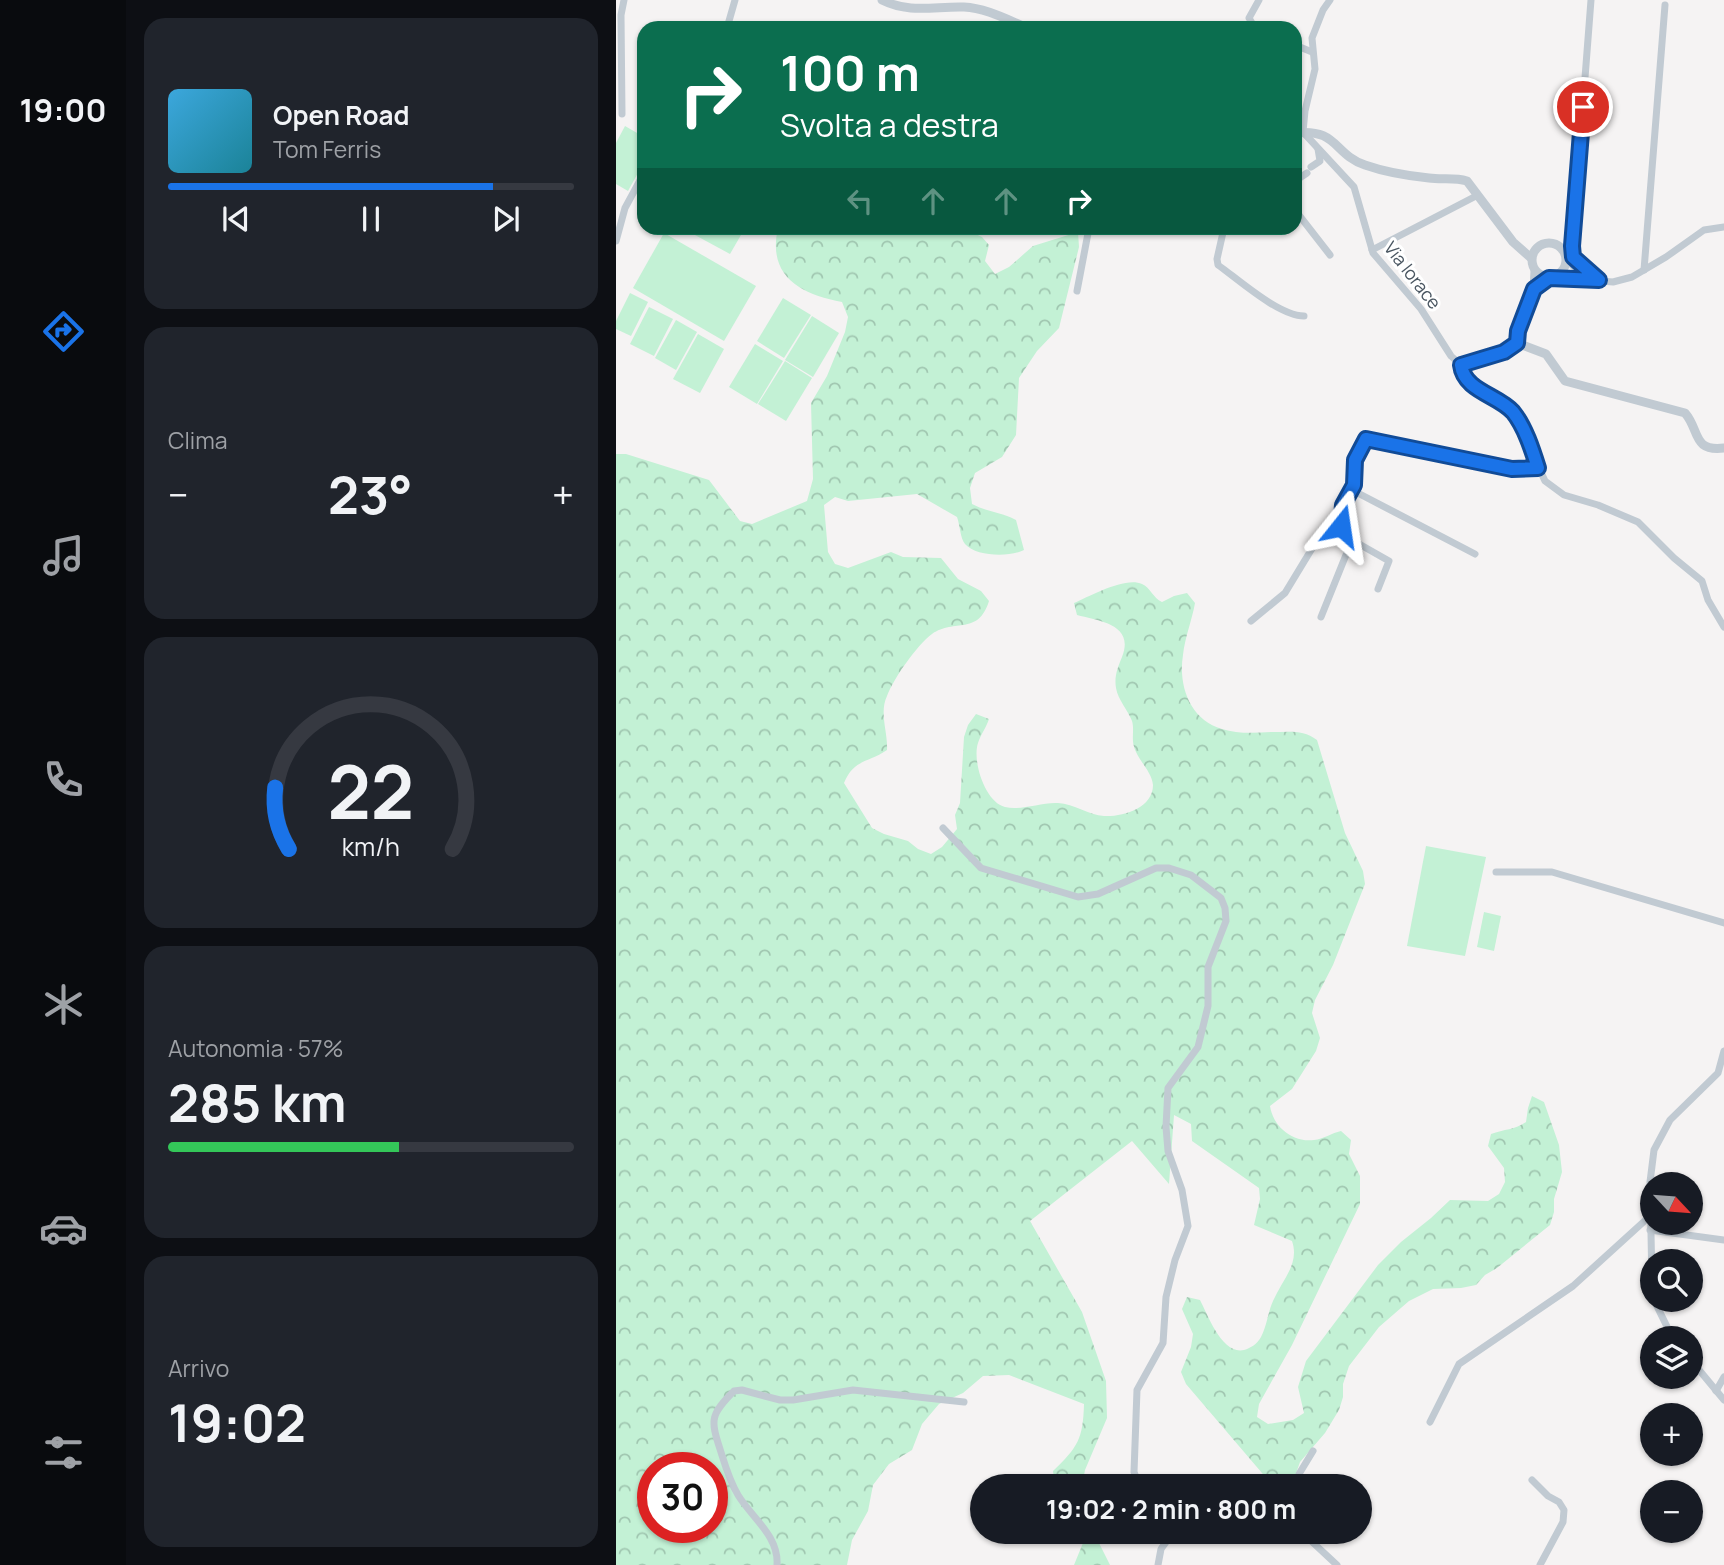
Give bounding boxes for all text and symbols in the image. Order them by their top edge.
text: 100 m [780,39,920,106]
icon: right [665,49,756,140]
pin [1553,77,1613,137]
text: 19:00 [20,88,106,132]
icon: arrive [1564,88,1602,126]
text: Open Road [273,97,409,133]
text: Svolta a destra [780,103,999,147]
text: Tom Ferris [273,133,381,165]
icon: left [841,182,879,220]
icon: ahead [914,182,952,220]
icon: ahead [987,182,1025,220]
icon: right [1060,182,1098,220]
icon: previous [217,200,255,238]
icon: pause [352,200,390,238]
icon: next [487,200,525,238]
street label: Via Iorace [1379,236,1447,314]
icon: directions [39,307,88,356]
text: Clima [168,424,227,456]
text: 23° [328,459,413,530]
text: − [168,468,189,520]
text: + [552,468,574,520]
position arrow [1304,489,1378,563]
icon: music [39,531,88,580]
text: 22 [328,741,414,841]
icon: phone [39,755,88,804]
text: km/h [342,828,400,863]
icon: climate [39,980,88,1029]
text: Autonomia · 57% [168,1032,343,1064]
text: 285 km [168,1067,346,1138]
north arrow [1640,1172,1703,1236]
map controls [1640,1172,1703,1543]
icon: car [39,1204,88,1253]
button: search [1640,1249,1703,1312]
button: layers [1640,1326,1703,1389]
text: Arrivo [168,1352,229,1384]
text: 19:02 [168,1387,306,1458]
button: + [1640,1403,1703,1466]
icon: filters [39,1428,88,1477]
speed limit sign: 30 [637,1452,728,1543]
button: − [1640,1480,1703,1543]
text: 19:02 · 2 min · 800 m [1046,1491,1296,1527]

